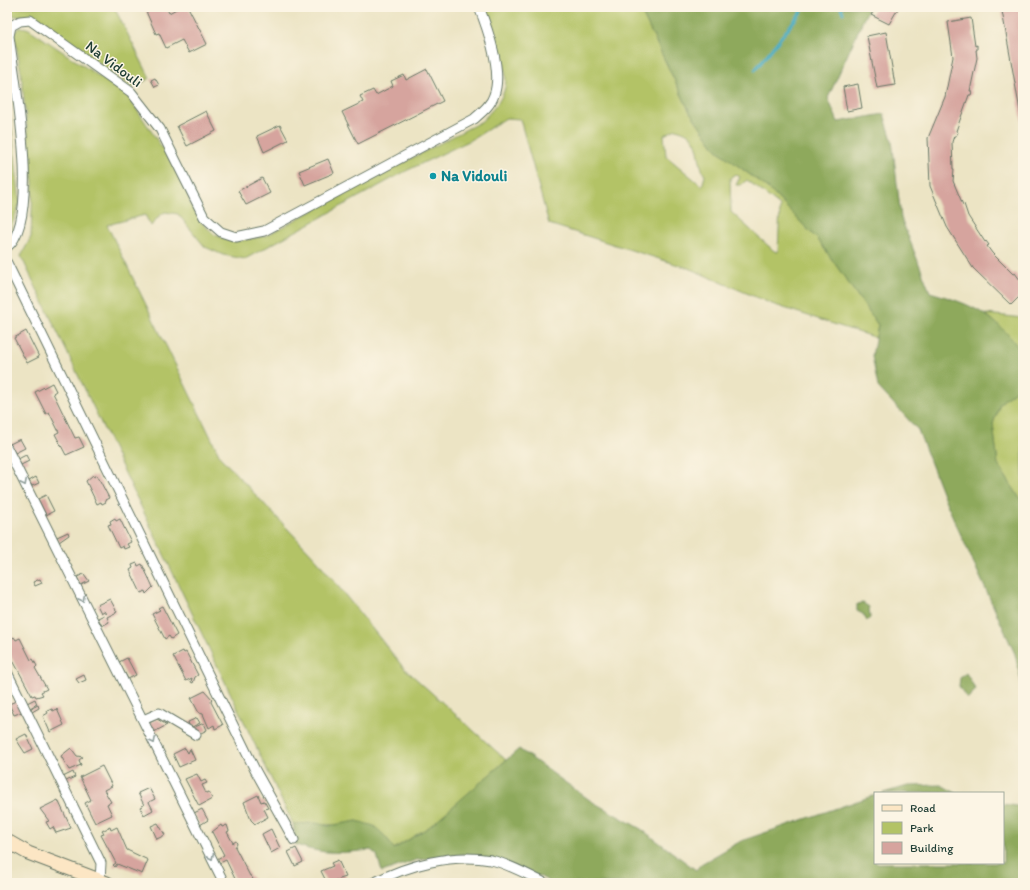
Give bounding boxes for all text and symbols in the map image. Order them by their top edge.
street label: Na Vidouli [82,37,146,91]
place label: Na Vidouli [441,167,507,185]
marker: Na Vidouli [428,171,438,181]
one-way arrow [20,479,27,486]
one-way arrow [78,595,85,603]
one-way arrow [148,736,156,744]
legend [874,792,1004,864]
text: Road [910,801,936,815]
text: Park [910,821,934,835]
text: Building [910,841,954,855]
one-way arrow [206,853,214,860]

